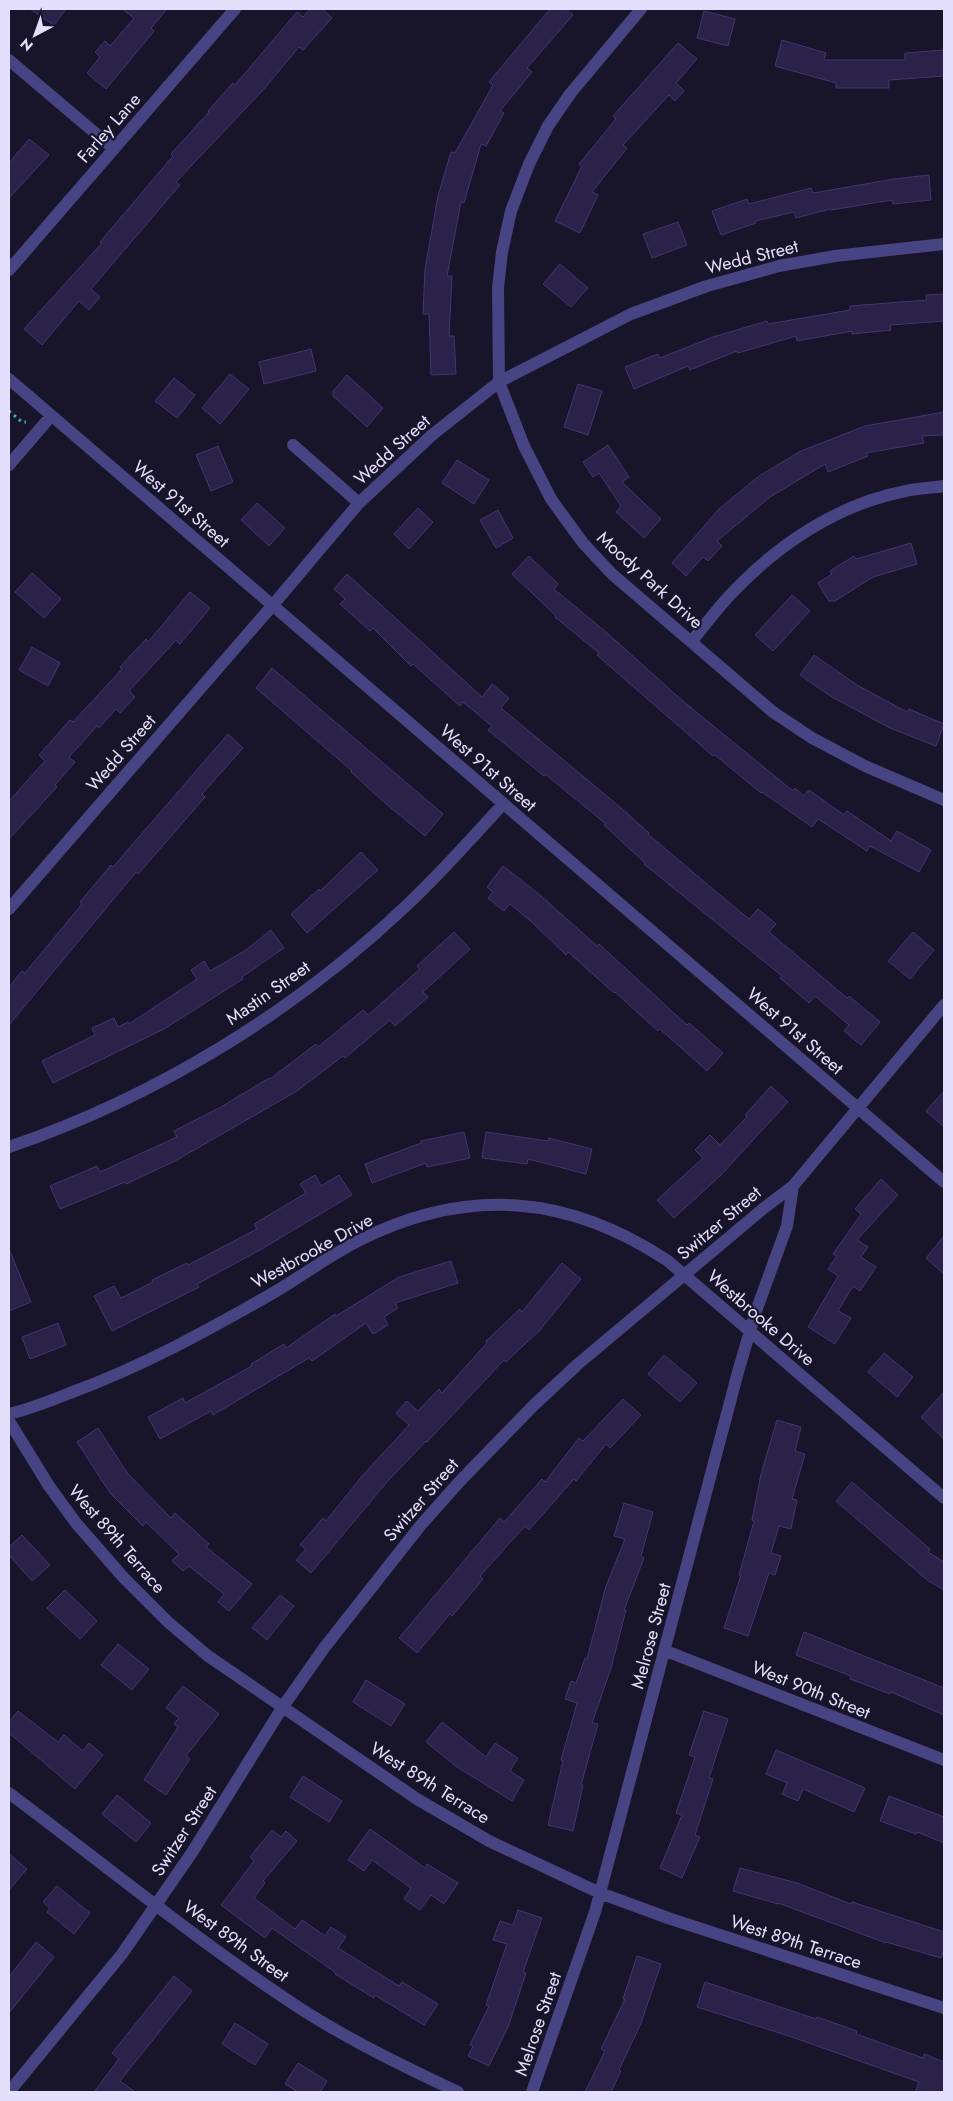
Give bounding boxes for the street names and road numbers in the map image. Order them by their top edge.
street label: Farley Lane [71,87,147,169]
street label: Wedd Street [703,233,802,281]
street label: Wedd Street [348,408,436,491]
street label: West 91st Street [127,454,236,554]
street label: Moody Park Drive [591,525,709,635]
street label: Wedd Street [80,708,162,797]
street label: West 91st Street [434,718,543,818]
street label: Mastin Street [221,954,316,1032]
street label: West 91st Street [741,981,850,1081]
street label: Switzer Street [671,1180,767,1266]
street label: Westbrooke Drive [246,1207,378,1295]
street label: Westbrooke Drive [701,1264,821,1372]
street label: Switzer Street [377,1452,465,1547]
street label: West 89th Terrace [62,1479,172,1599]
street label: Melrose Street [624,1580,678,1692]
street label: West 90th Street [748,1654,875,1726]
street label: West 89th Terrace [365,1736,495,1830]
street label: Switzer Street [145,1780,223,1881]
street label: West 89th Street [178,1894,295,1989]
street label: West 89th Terrace [727,1909,865,1975]
street label: Melrose Street [508,1968,568,2080]

